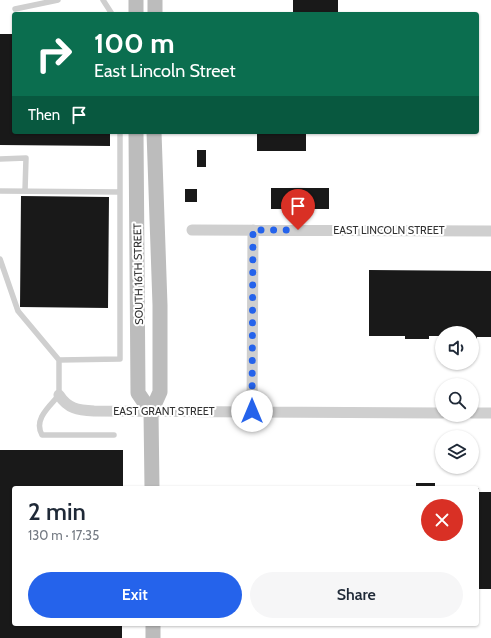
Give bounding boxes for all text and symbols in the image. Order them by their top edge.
text: 100 m [94,26,175,60]
icon: right [28,28,80,80]
text: East Lincoln Street [94,60,236,82]
icon: arrive [68,104,90,126]
text: Then [28,106,60,124]
pin [281,189,315,230]
icon: arrive [287,195,309,217]
street label: SOUTH 16TH STREET [130,223,146,325]
street label: EAST LINCOLN STREET [333,223,445,237]
map controls [435,326,479,474]
button: sound [435,326,479,370]
button: search [435,378,479,422]
position arrow [231,390,273,432]
street label: EAST GRANT STREET [113,404,215,418]
button: layers [435,430,479,474]
text: 2 min [28,497,86,526]
button: close [421,499,463,541]
text: 130 m · 17:35 [28,527,99,543]
button: Exit [28,572,242,618]
button: Share [250,572,463,618]

